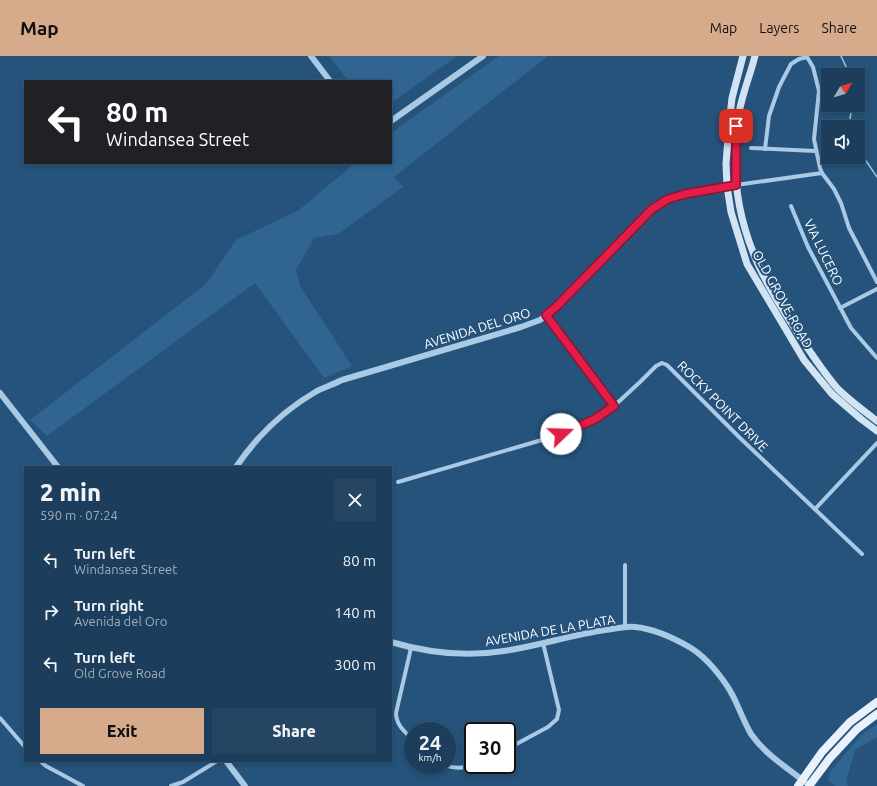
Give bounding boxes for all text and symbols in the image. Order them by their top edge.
text: Map [20,17,59,39]
text: Map [710,20,737,36]
text: Layers [759,20,799,36]
text: Share [821,20,857,36]
north arrow [821,68,865,112]
map controls [821,68,865,164]
icon: left [40,96,92,148]
text: 80 m [106,96,168,127]
pin [719,109,753,143]
icon: arrive [725,115,747,137]
button: sound [821,120,865,164]
text: Windansea Street [106,129,249,149]
street label: VIA LUCERO [802,217,846,287]
street label: OLD GROVE ROAD [750,248,816,350]
street label: AVENIDA DEL ORO [422,305,532,351]
street label: ROCKY POINT DRIVE [675,358,771,454]
position arrow [540,413,582,455]
text: 2 min [40,479,101,506]
button: close [334,479,376,521]
text: 590 m · 07:24 [40,508,118,522]
text: Turn left [74,545,135,562]
icon: left [40,549,62,571]
text: 80 m [343,552,376,569]
text: Windansea Street [74,562,177,576]
text: Turn right [74,597,144,614]
icon: right [40,601,62,623]
text: 140 m [334,604,376,621]
street label: AVENIDA DE LA PLATA [484,612,617,648]
text: Avenida del Oro [74,614,167,628]
text: Turn left [74,649,135,666]
icon: left [40,653,62,675]
text: 300 m [334,656,376,673]
text: Old Grove Road [74,666,166,680]
button: Exit [40,708,204,754]
button: Share [212,708,376,754]
speed limit sign: 30 [464,722,516,774]
text: 24 [419,731,441,754]
text: km/h [418,752,442,763]

